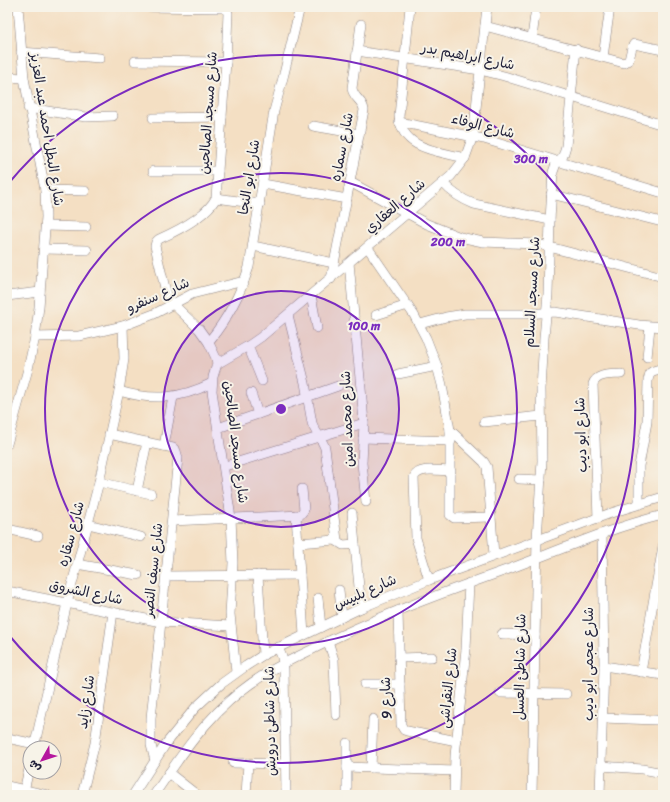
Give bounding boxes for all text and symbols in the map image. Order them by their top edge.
street label: شارع ابراهيم بدر [418,35,517,77]
street label: شارع البطل احمد عبد العزيز [22,49,71,208]
street label: شارع مسجد الصالحين [191,51,225,175]
street label: شارع الوفاء [449,106,517,146]
street label: شارع سماره [323,110,361,184]
street label: شارع ابو النجا [231,138,267,216]
text: 300 m [513,148,549,170]
street label: شارع العقاري [359,172,431,240]
text: 200 m [430,231,466,253]
street label: شارع مسجد السلام [517,236,547,348]
street label: شارع سنفرو [122,270,194,320]
text: 100 m [348,315,381,337]
street label: شارع محمد امين [333,370,361,468]
street label: شارع مسجد الصالحين [216,379,256,505]
street label: شارع ابو ديب [567,397,595,473]
centre of rings [274,402,288,416]
street label: شارع سقاره [50,498,92,570]
street label: شارع سيف النصر [136,522,170,619]
street label: شارع بلبيس [329,567,401,617]
street label: شارع الشروق [47,572,125,612]
street label: شارع عجمى ابو ديب [576,607,601,721]
street label: شارع شاطئ العسل [507,613,533,721]
street label: شارع النقراشى [431,646,465,730]
street label: شارع شاطئ درويش [257,666,283,776]
street label: شارع زايد [70,673,102,731]
street label: شارع 9 [373,676,399,720]
north arrow [22,740,62,780]
text: ش [23,755,46,777]

